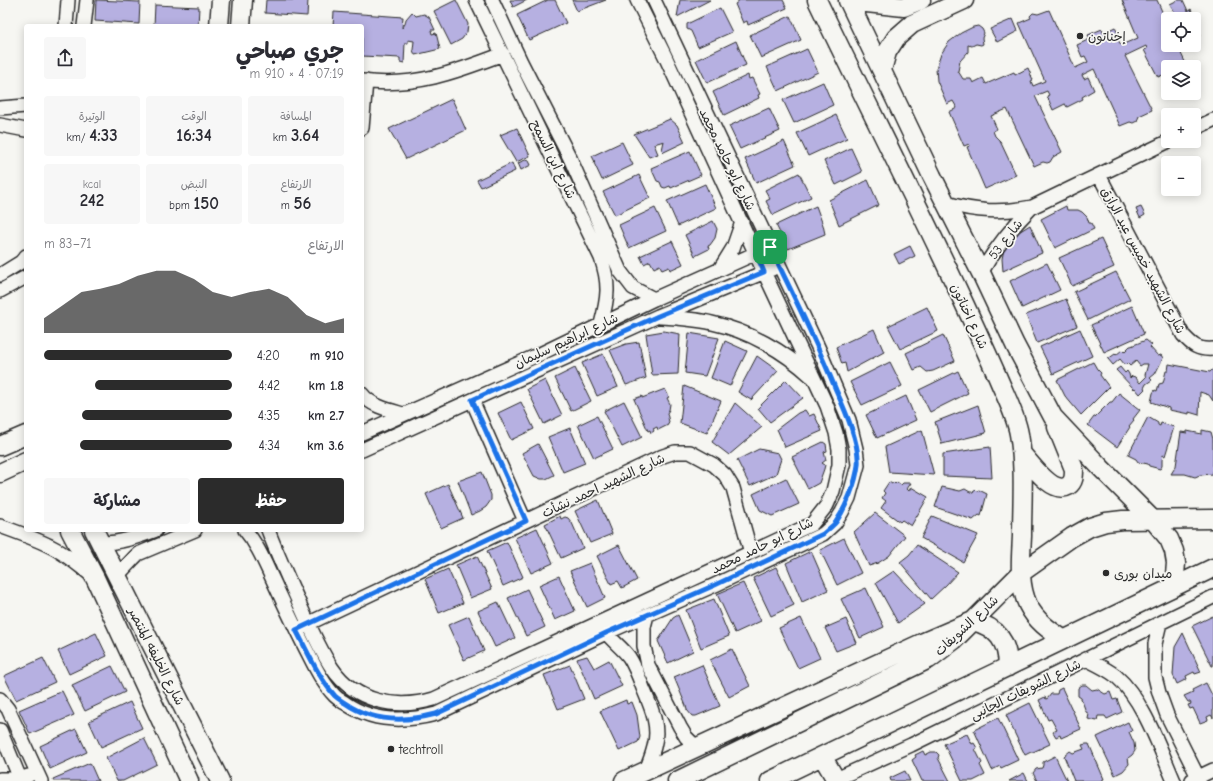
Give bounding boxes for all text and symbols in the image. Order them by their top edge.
map controls [1161,12,1201,196]
button: locate [1161,12,1201,52]
place label: إخناتون [1088,29,1126,45]
marker: إخناتون [1075,31,1085,41]
button: share [44,37,86,79]
text: جري صباحي [236,38,344,64]
button: layers [1161,60,1201,100]
text: 07:19 · 4 × 910 m [250,66,344,81]
street label: شارع ابو حامد محمد [695,106,759,214]
button: + [1161,108,1201,148]
text: الوتيرة [79,110,105,123]
text: الوقت [181,110,207,123]
text: المسافة [280,110,312,123]
street label: شارع ابن السمح [526,117,579,202]
text: 4:33 [89,126,118,145]
text: 16:34 [176,126,212,145]
text: 3.64 [291,126,319,145]
text: /km [66,131,89,144]
text: km [273,131,291,144]
button: − [1161,156,1201,196]
text: kcal [83,178,101,191]
text: النبض [181,178,207,191]
text: الارتفاع [281,178,311,191]
street label: شارع الشهيد خميس عبد الرازق [1097,184,1189,337]
text: 242 [80,191,104,210]
text: 150 [194,194,219,213]
text: 56 [293,194,311,213]
text: bpm [169,199,194,212]
text: m [281,199,293,212]
street label: شارع 53 [985,217,1027,263]
pin [753,230,787,264]
text: 71–83 m [44,236,92,251]
icon: arrive [759,236,781,258]
text: الارتفاع [308,238,344,253]
street label: شارع اخناتون [946,281,991,352]
street label: شارع ابراهيم سليمان [512,310,622,374]
text: 4:20 [257,348,280,363]
text: 910 m [310,348,344,363]
text: 4:42 [258,378,280,393]
text: 1.8 km [309,378,344,393]
text: 4:35 [258,408,280,423]
text: 2.7 km [308,408,344,423]
text: 4:34 [258,438,280,453]
text: 3.6 km [307,438,344,453]
street label: شارع الشهيد احمد نشأت [539,450,668,522]
button: مشاركة [44,478,190,524]
button: حفظ [198,478,344,524]
street label: شارع ابو حامد محمد [709,514,817,578]
place label: ميدان بورى [1114,566,1172,582]
marker: ميدان بورى [1101,568,1111,578]
street label: شارع الشويفات [931,592,1003,660]
street label: شارع الخليفه المنتصر [123,604,188,708]
street label: شارع الشويفات الجانبى [967,656,1084,725]
place label: techtroll [398,742,443,757]
marker: techtroll [386,744,396,754]

